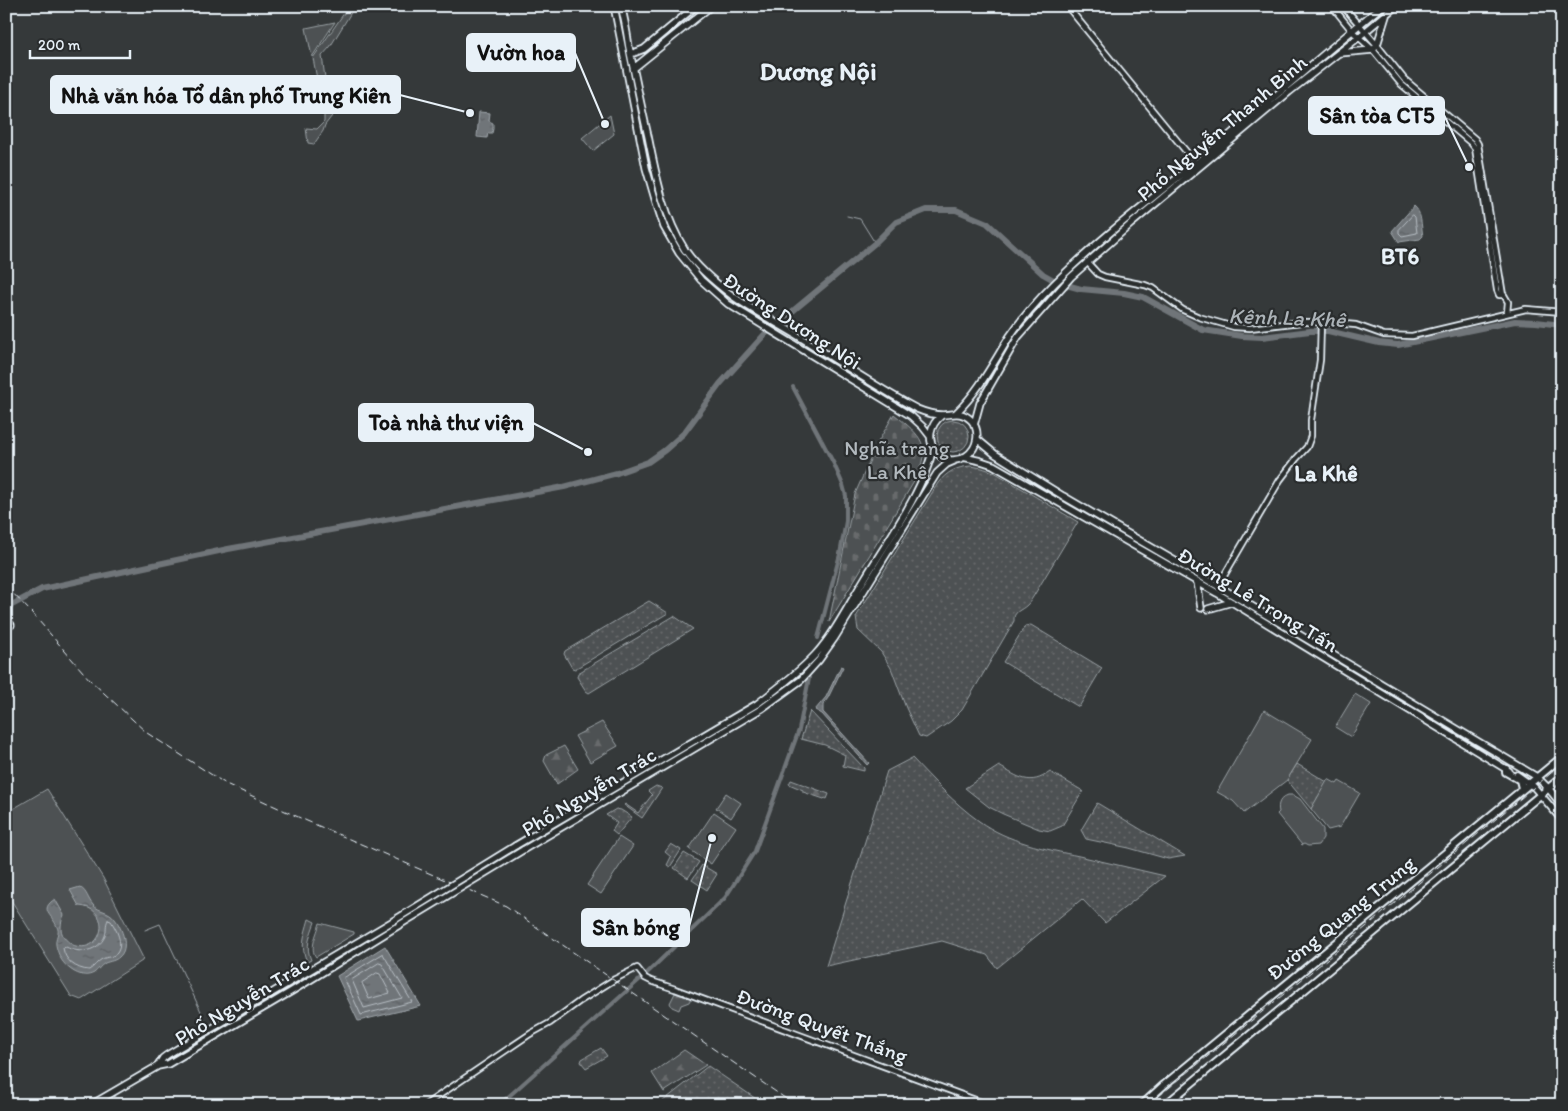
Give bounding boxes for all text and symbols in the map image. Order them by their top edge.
scale bar [30,28,130,60]
callout: Vườn hoa [467,34,575,71]
text: 200 m [38,36,81,54]
text: Vườn hoa [477,39,565,66]
street label: Phố Nguyễn Thanh Bình [1132,49,1312,206]
district label: Dương Nội [759,55,877,87]
callout: Nhà văn hóa Tổ dân phố Trung Kiên [51,76,400,113]
text: Nhà văn hóa Tổ dân phố Trung Kiên [61,82,392,109]
callout: Sân tòa CT5 [1309,97,1444,134]
text: Sân tòa CT5 [1319,102,1435,129]
district label: BT6 [1381,243,1419,270]
street label: Đường Dương Nội [719,267,866,374]
water label: Kênh La Khê [1228,302,1347,333]
callout: Toà nhà thư viện [359,404,533,441]
text: Toà nhà thư viện [368,409,524,436]
park label: Nghĩa trang La Khê [844,435,950,484]
district label: La Khê [1294,460,1358,487]
street label: Đường Lê Trọng Tấn [1173,542,1343,657]
street label: Phố Nguyễn Trác [517,742,661,842]
street label: Đường Quang Trung [1262,850,1420,985]
callout: Sân bóng [582,909,689,946]
text: Sân bóng [592,914,681,941]
street label: Phố Nguyễn Trác [170,951,314,1051]
street label: Đường Quyết Thắng [733,983,911,1068]

